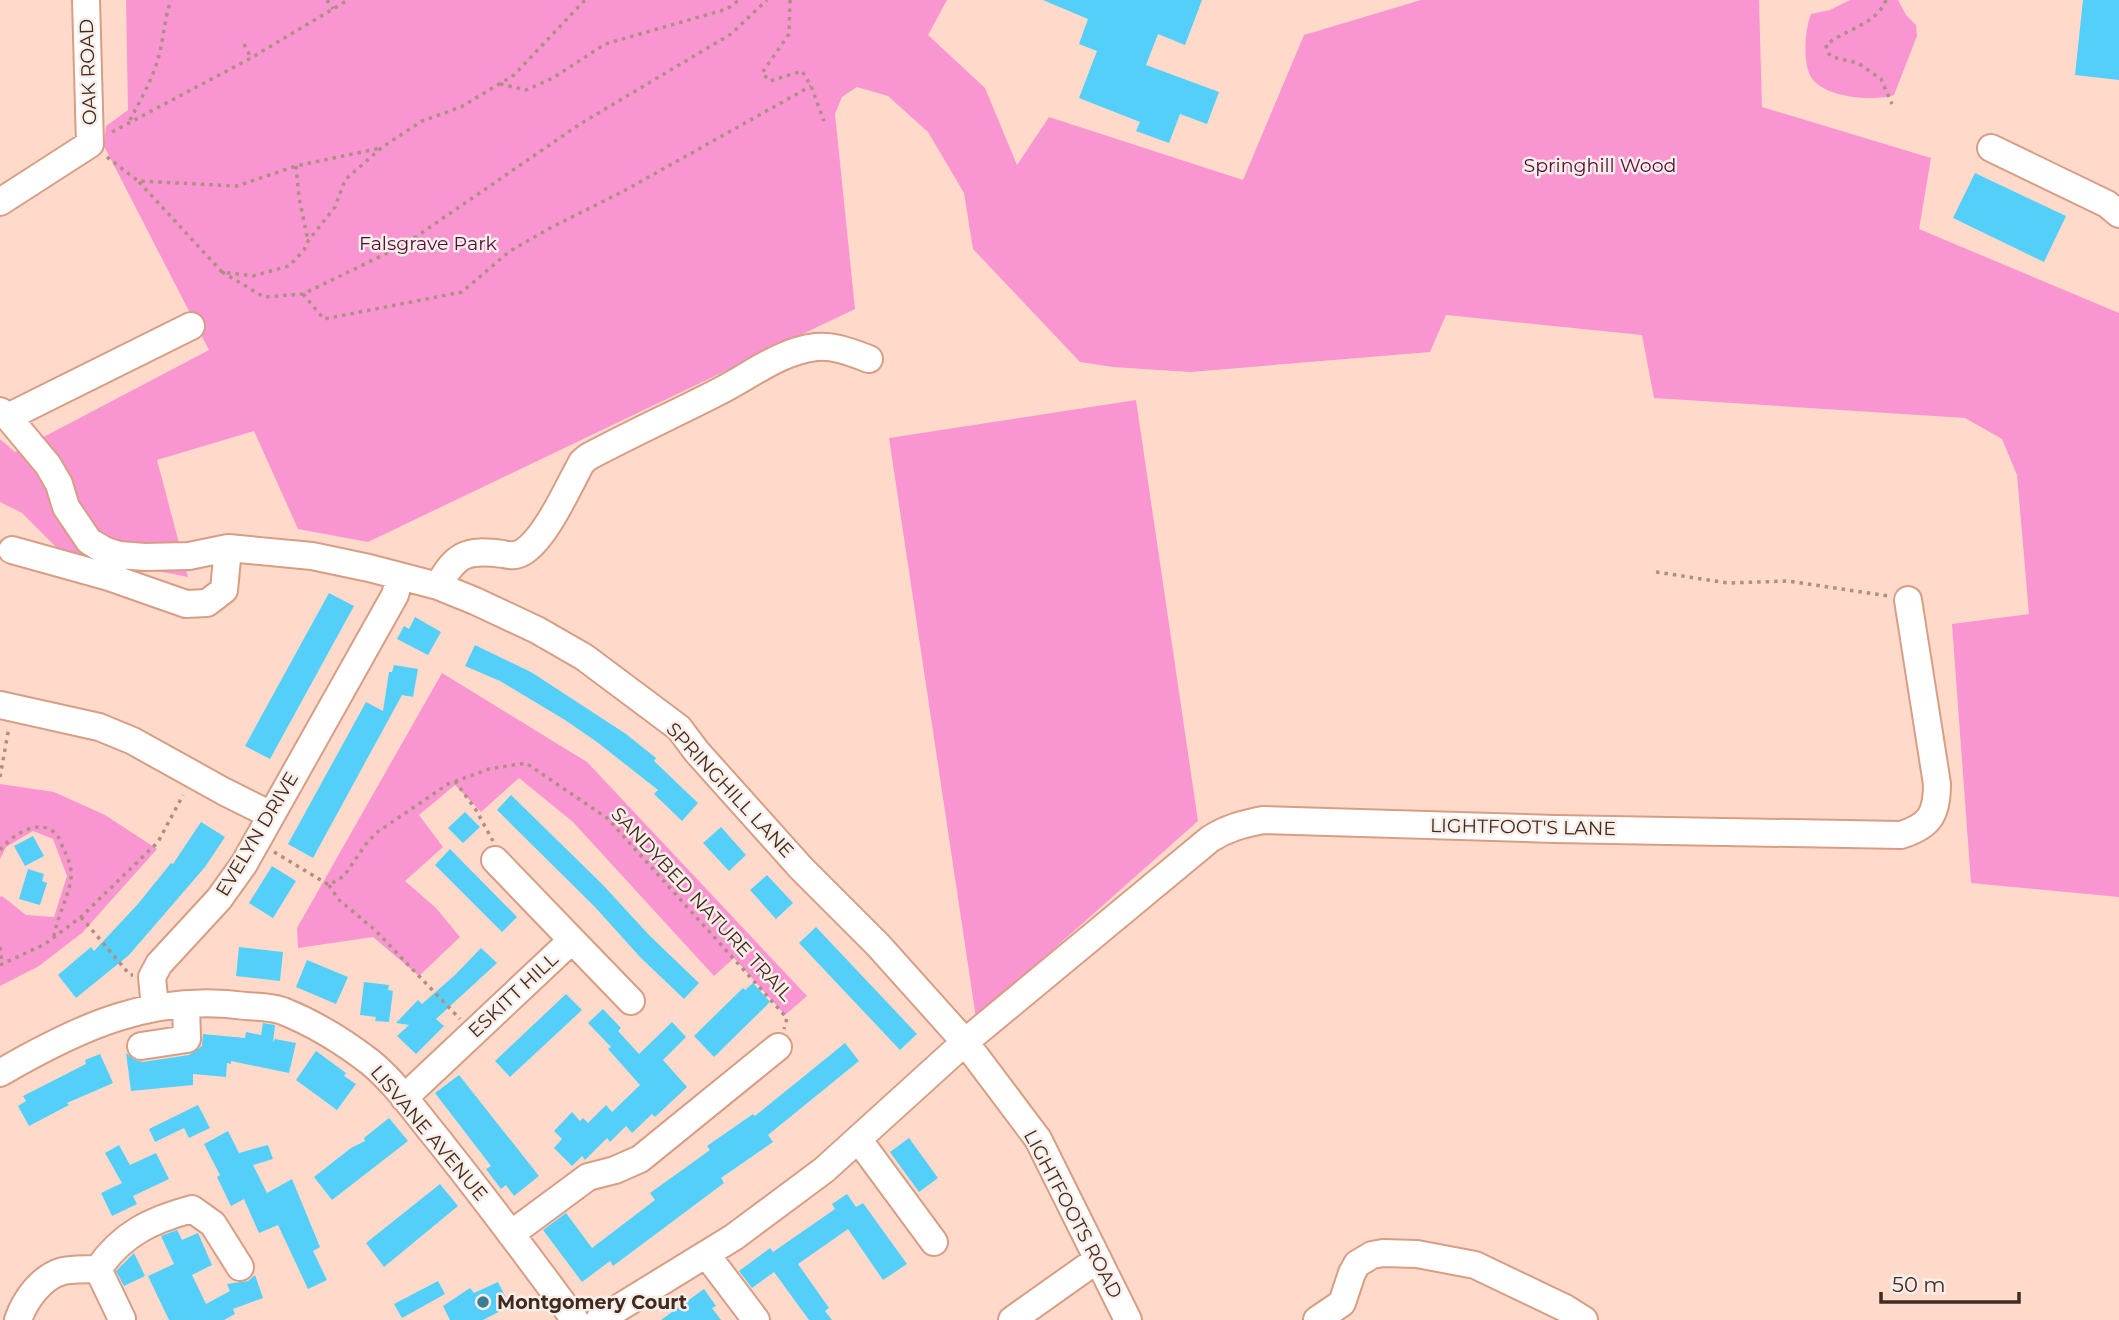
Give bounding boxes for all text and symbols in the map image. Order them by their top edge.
street label: OAK ROAD [75,18,101,126]
park label: Springhill Wood [1524,154,1676,177]
park label: Falsgrave Park [359,232,498,255]
street label: SPRINGHILL LANE [661,718,799,862]
street label: EVELYN DRIVE [211,768,303,900]
street label: SANDYBED NATURE TRAIL [606,803,798,1006]
street label: LIGHTFOOT'S LANE [1430,814,1616,840]
street label: ESKITT HILL [463,947,563,1042]
street label: LISVANE AVENUE [366,1061,492,1205]
street label: LIGHTFOOTS ROAD [1019,1126,1127,1302]
scale bar [1881,1260,2019,1304]
text: 50 m [1892,1272,1946,1297]
place label: Montgomery Court [497,1291,687,1314]
marker: Montgomery Court [475,1294,491,1310]

